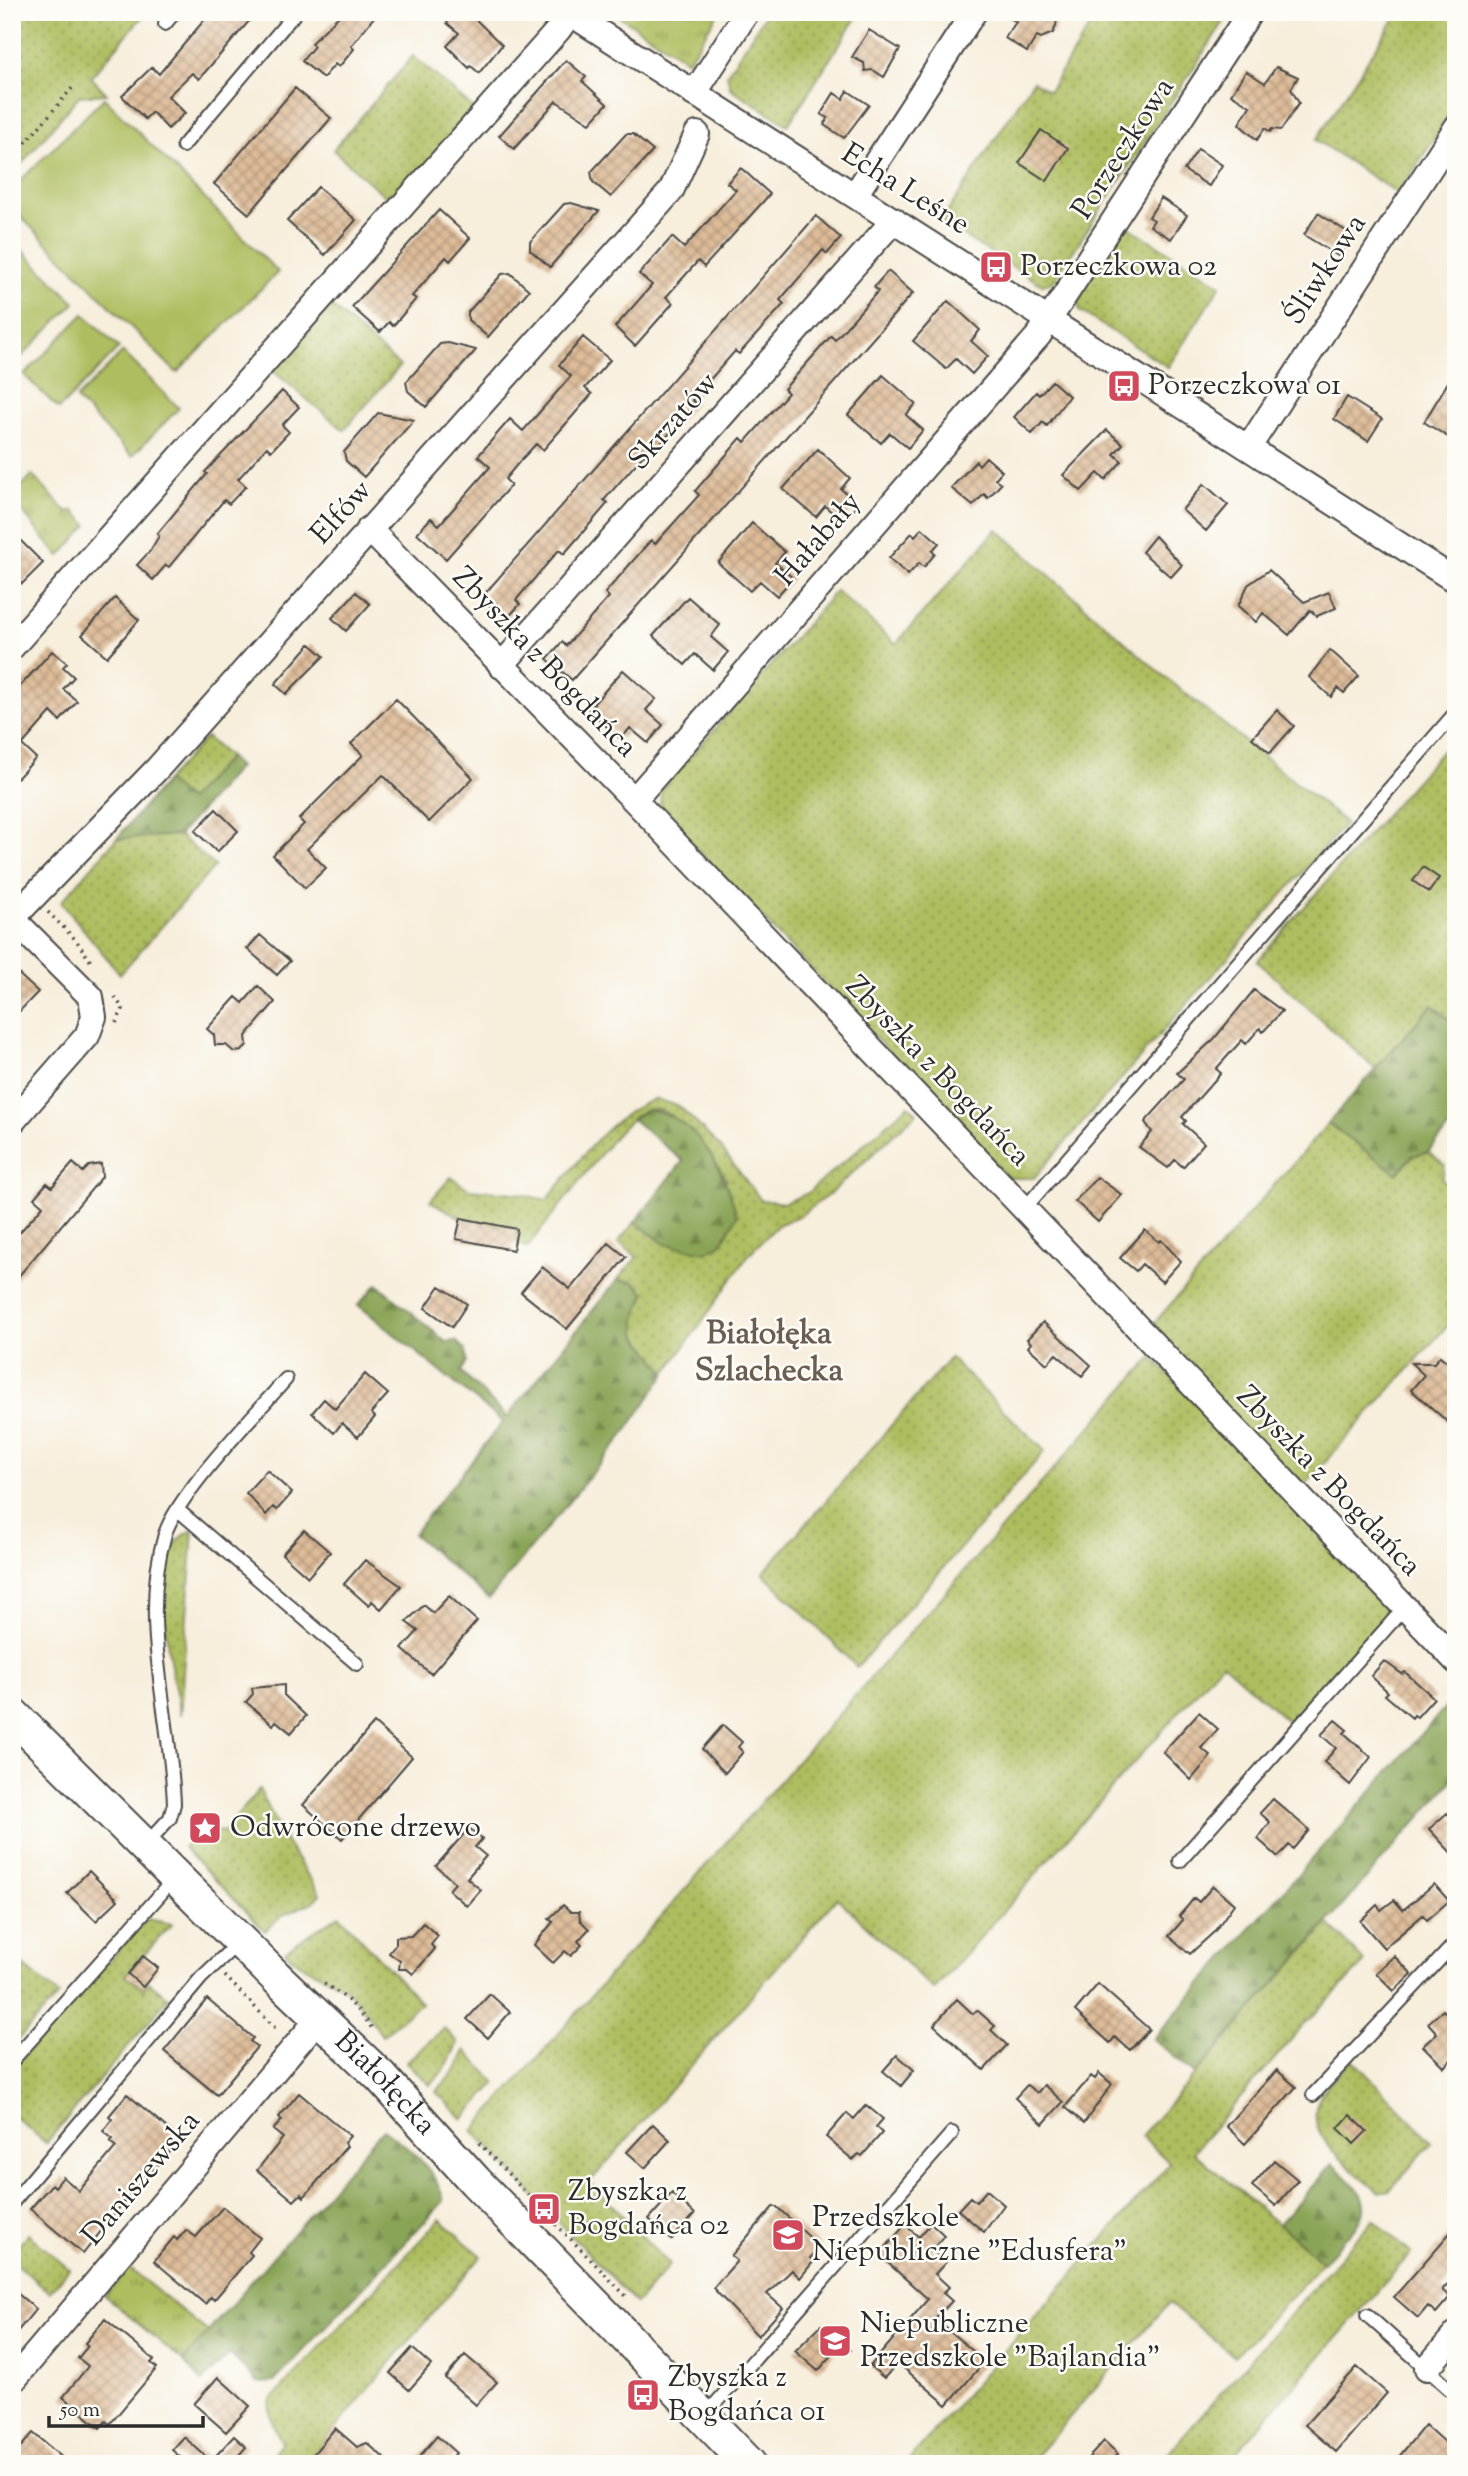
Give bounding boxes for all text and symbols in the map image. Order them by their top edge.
street label: Porzeczkowa [1062,70,1186,228]
street label: Echa Leśne [832,133,978,247]
street label: Śliwkowa [1274,206,1378,334]
place label: Porzeczkowa 02 [1020,246,1217,289]
bus stop icon: Porzeczkowa 02 [977,248,1015,286]
street label: Skrzatów [619,363,729,481]
place label: Porzeczkowa 01 [1148,365,1341,408]
bus stop icon: Porzeczkowa 01 [1105,367,1143,405]
street label: Elfów [301,471,383,555]
street label: Hałabały [766,483,872,597]
street label: Zbyszka z Bogdańca [441,558,647,768]
street label: Zbyszka z Bogdańca [834,967,1040,1177]
district label: Białołęka Szlachecka [695,1312,844,1395]
street label: Zbyszka z Bogdańca [1225,1377,1431,1587]
place label: Odwrócone drzewo [230,1807,481,1850]
place icon: Odwrócone drzewo [186,1809,224,1847]
street label: Białołęcka [324,2021,446,2146]
street label: Daniszewska [73,2102,212,2256]
place label: Zbyszka z Bogdańca 02 [568,2171,729,2248]
bus stop icon: Zbyszka z Bogdańca 02 [525,2190,563,2228]
place label: Przedszkole Niepubliczne "Edusfera" [812,2197,1127,2274]
school or university icon: Przedszkole Niepubliczne "Edusfera" [769,2216,807,2254]
place label: Niepubliczne Przedszkole "Bajlandia" [860,2303,1160,2380]
school or university icon: Niepubliczne Przedszkole "Bajlandia" [816,2322,854,2360]
place label: Zbyszka z Bogdańca 01 [668,2357,826,2434]
bus stop icon: Zbyszka z Bogdańca 01 [624,2376,662,2414]
scale bar [49,2385,203,2429]
text: 50 m [59,2396,100,2426]

